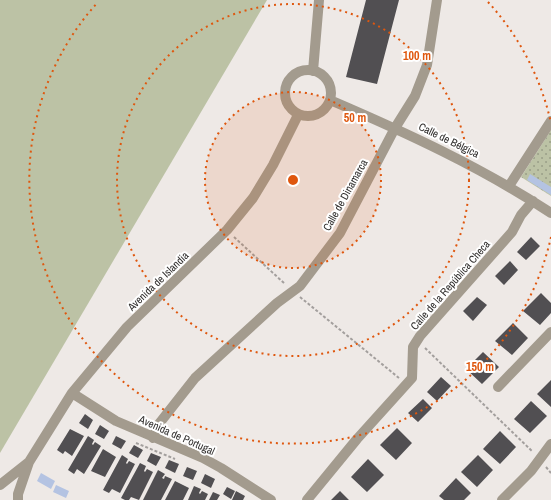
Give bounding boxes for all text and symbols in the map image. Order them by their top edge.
text: 100 m [403,48,431,64]
text: 50 m [344,110,366,126]
street label: Calle de Bélgica [416,119,482,161]
street label: Calle de Dinamarca [320,157,370,233]
centre of rings [286,173,300,187]
street label: Calle de la República Checa [407,237,493,333]
street label: Avenida de Islandia [124,248,191,314]
text: 150 m [466,359,494,375]
street label: Avenida de Portugal [136,412,217,458]

